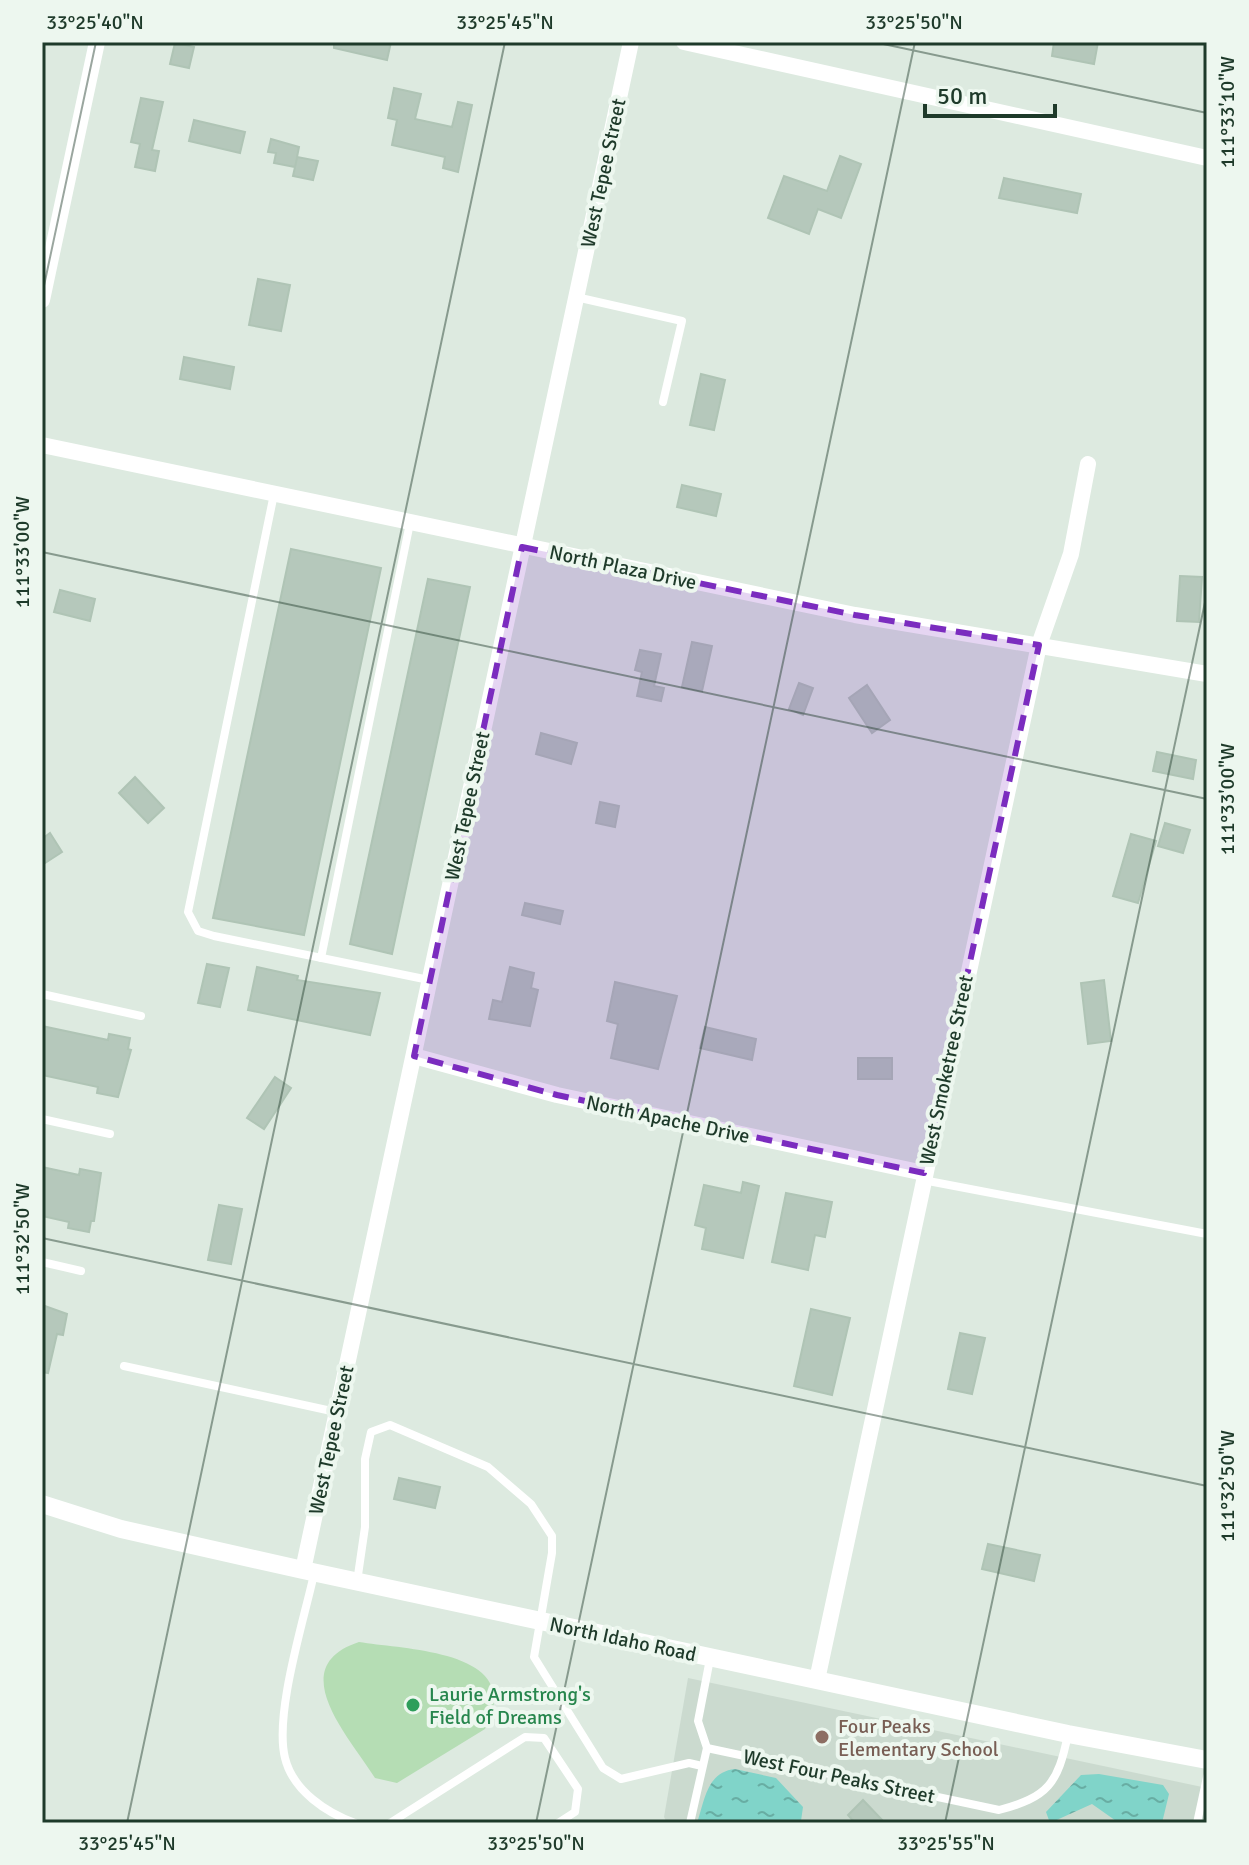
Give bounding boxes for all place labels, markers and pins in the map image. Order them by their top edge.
place label: Laurie Armstrong's Field of Dreams [429,1682,591,1730]
marker: Laurie Armstrong's Field of Dreams [404,1696,422,1714]
place label: Four Peaks Elementary School [838,1714,999,1762]
marker: Four Peaks Elementary School [813,1728,831,1746]

